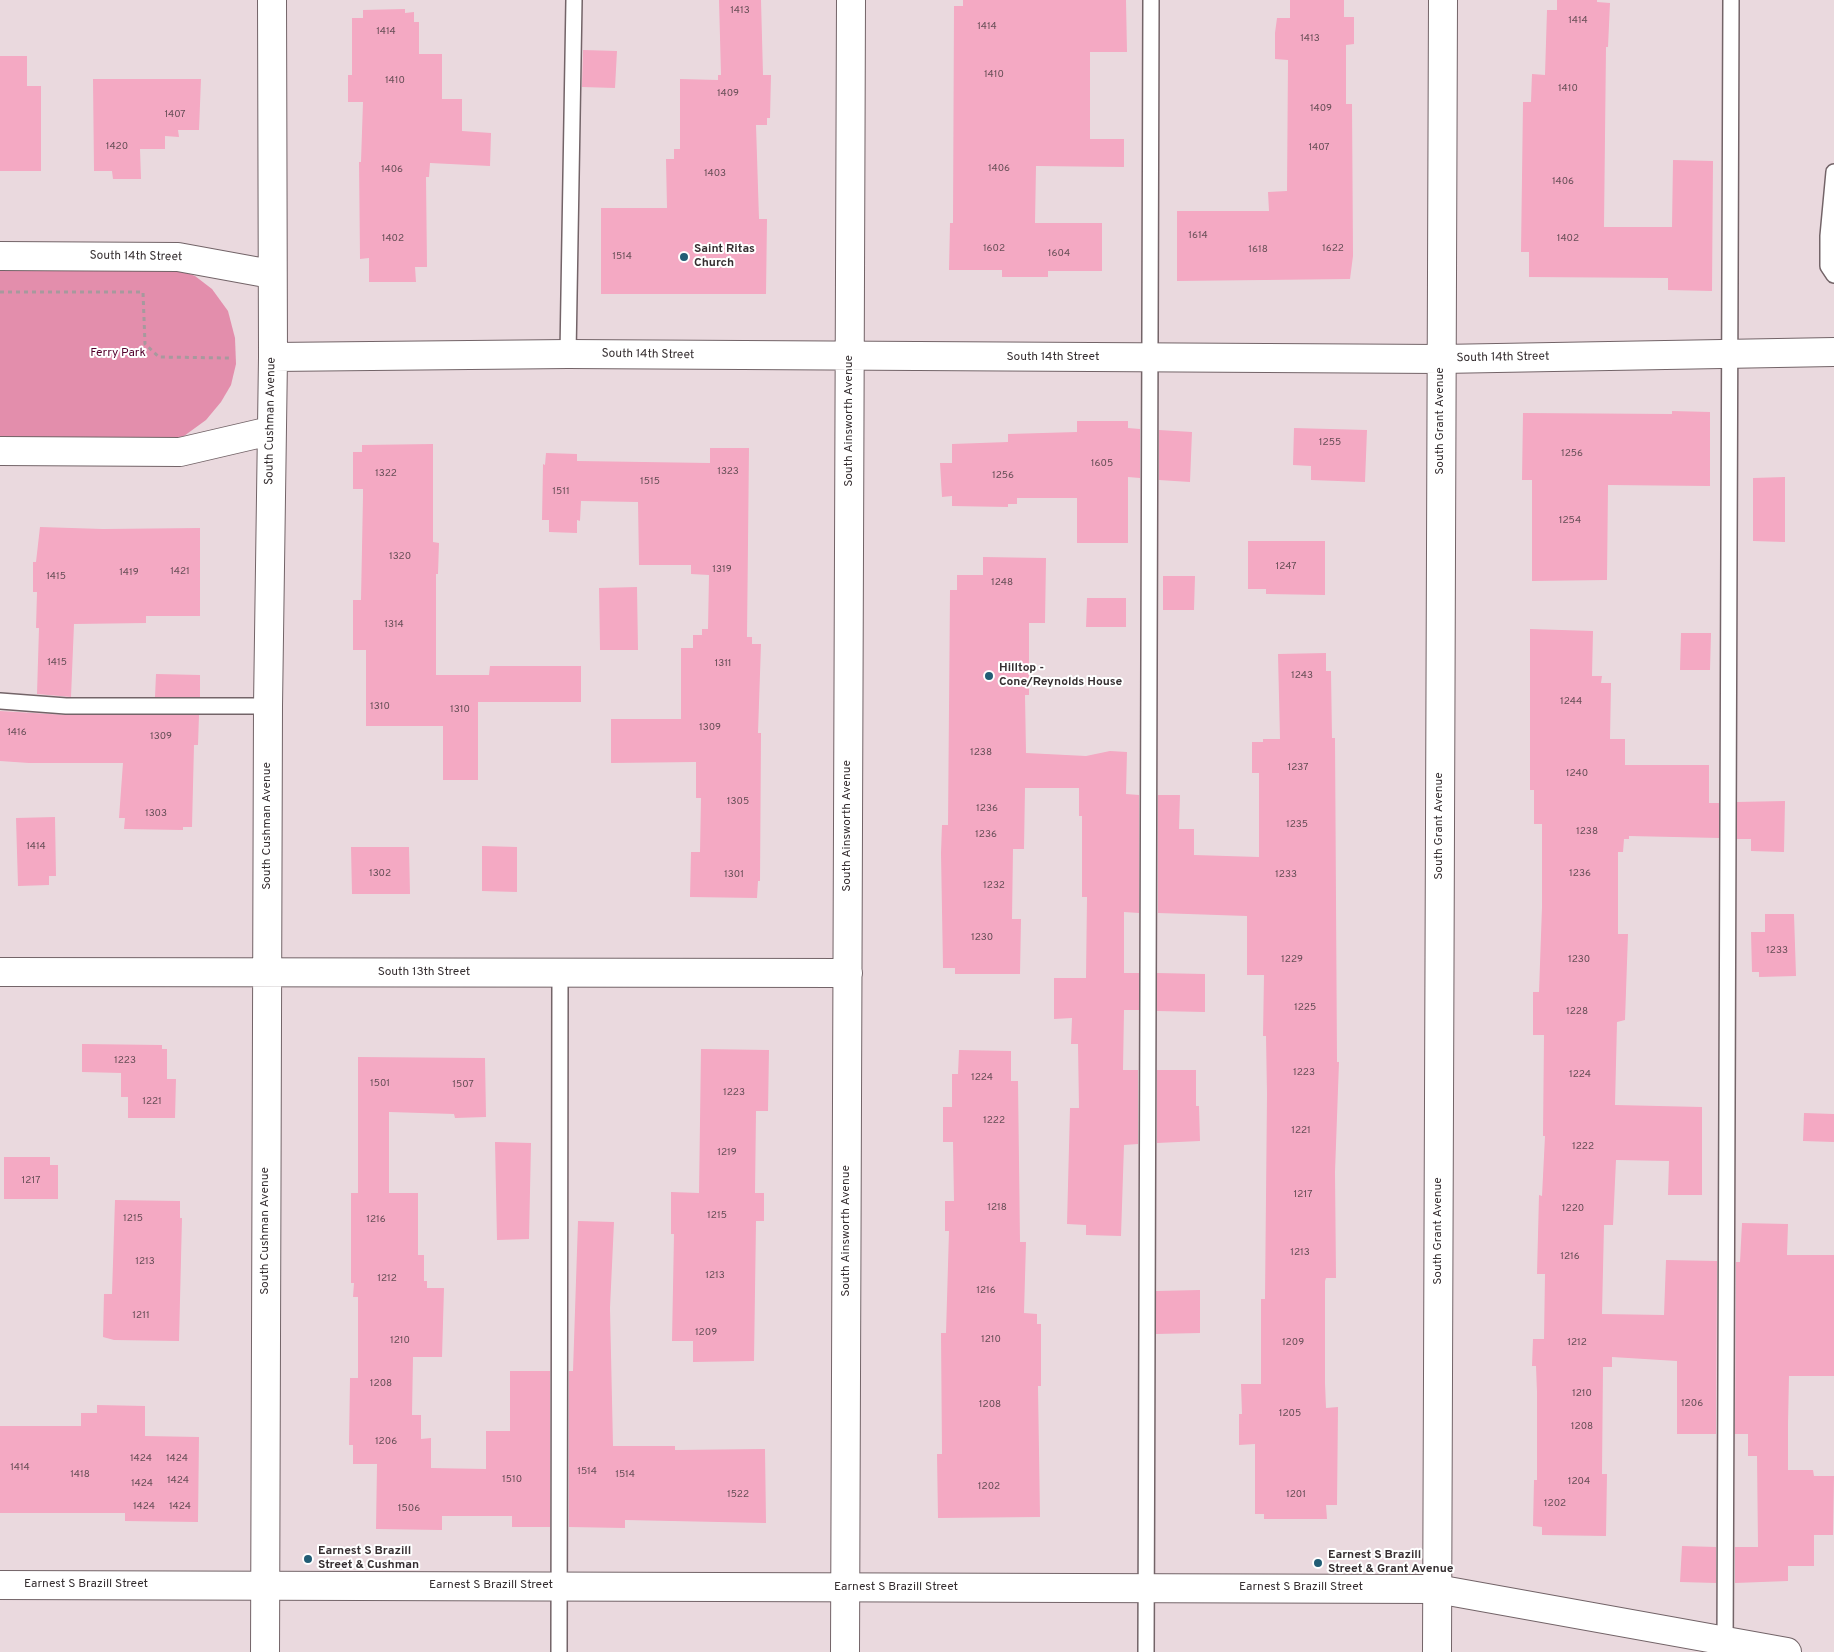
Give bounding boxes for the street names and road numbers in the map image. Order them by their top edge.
street label: South 14th Street [89,249,183,265]
street label: South 14th Street [601,347,695,363]
street label: South 14th Street [1456,350,1550,366]
street label: South 14th Street [1007,351,1099,365]
street label: South Ainsworth Avenue [843,355,857,487]
street label: South Cushman Avenue [263,357,279,485]
street label: South Grant Avenue [1434,367,1448,475]
street label: South Ainsworth Avenue [841,760,855,892]
street label: South Cushman Avenue [261,762,275,890]
street label: South Grant Avenue [1433,772,1447,880]
street label: South 13th Street [378,966,470,980]
street label: South Ainsworth Avenue [840,1165,854,1297]
street label: South Cushman Avenue [259,1167,273,1295]
street label: South Grant Avenue [1432,1177,1446,1285]
street label: Earnest S Brazill Street [24,1578,148,1592]
street label: Earnest S Brazill Street [429,1579,553,1593]
street label: Earnest S Brazill Street [834,1581,958,1595]
street label: Earnest S Brazill Street [1239,1581,1363,1595]

